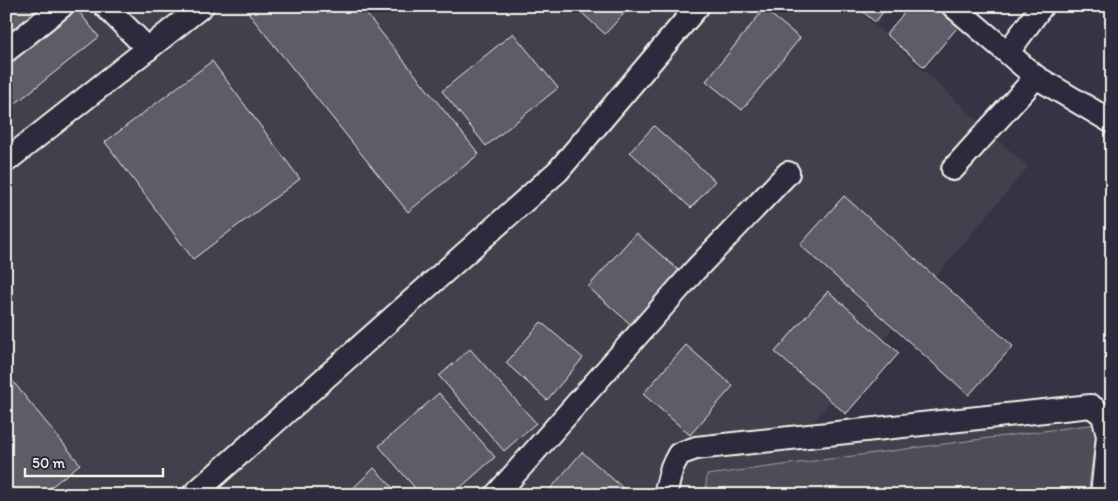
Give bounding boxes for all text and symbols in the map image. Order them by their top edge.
scale bar [25,446,162,478]
text: 50 m [32,454,65,472]

